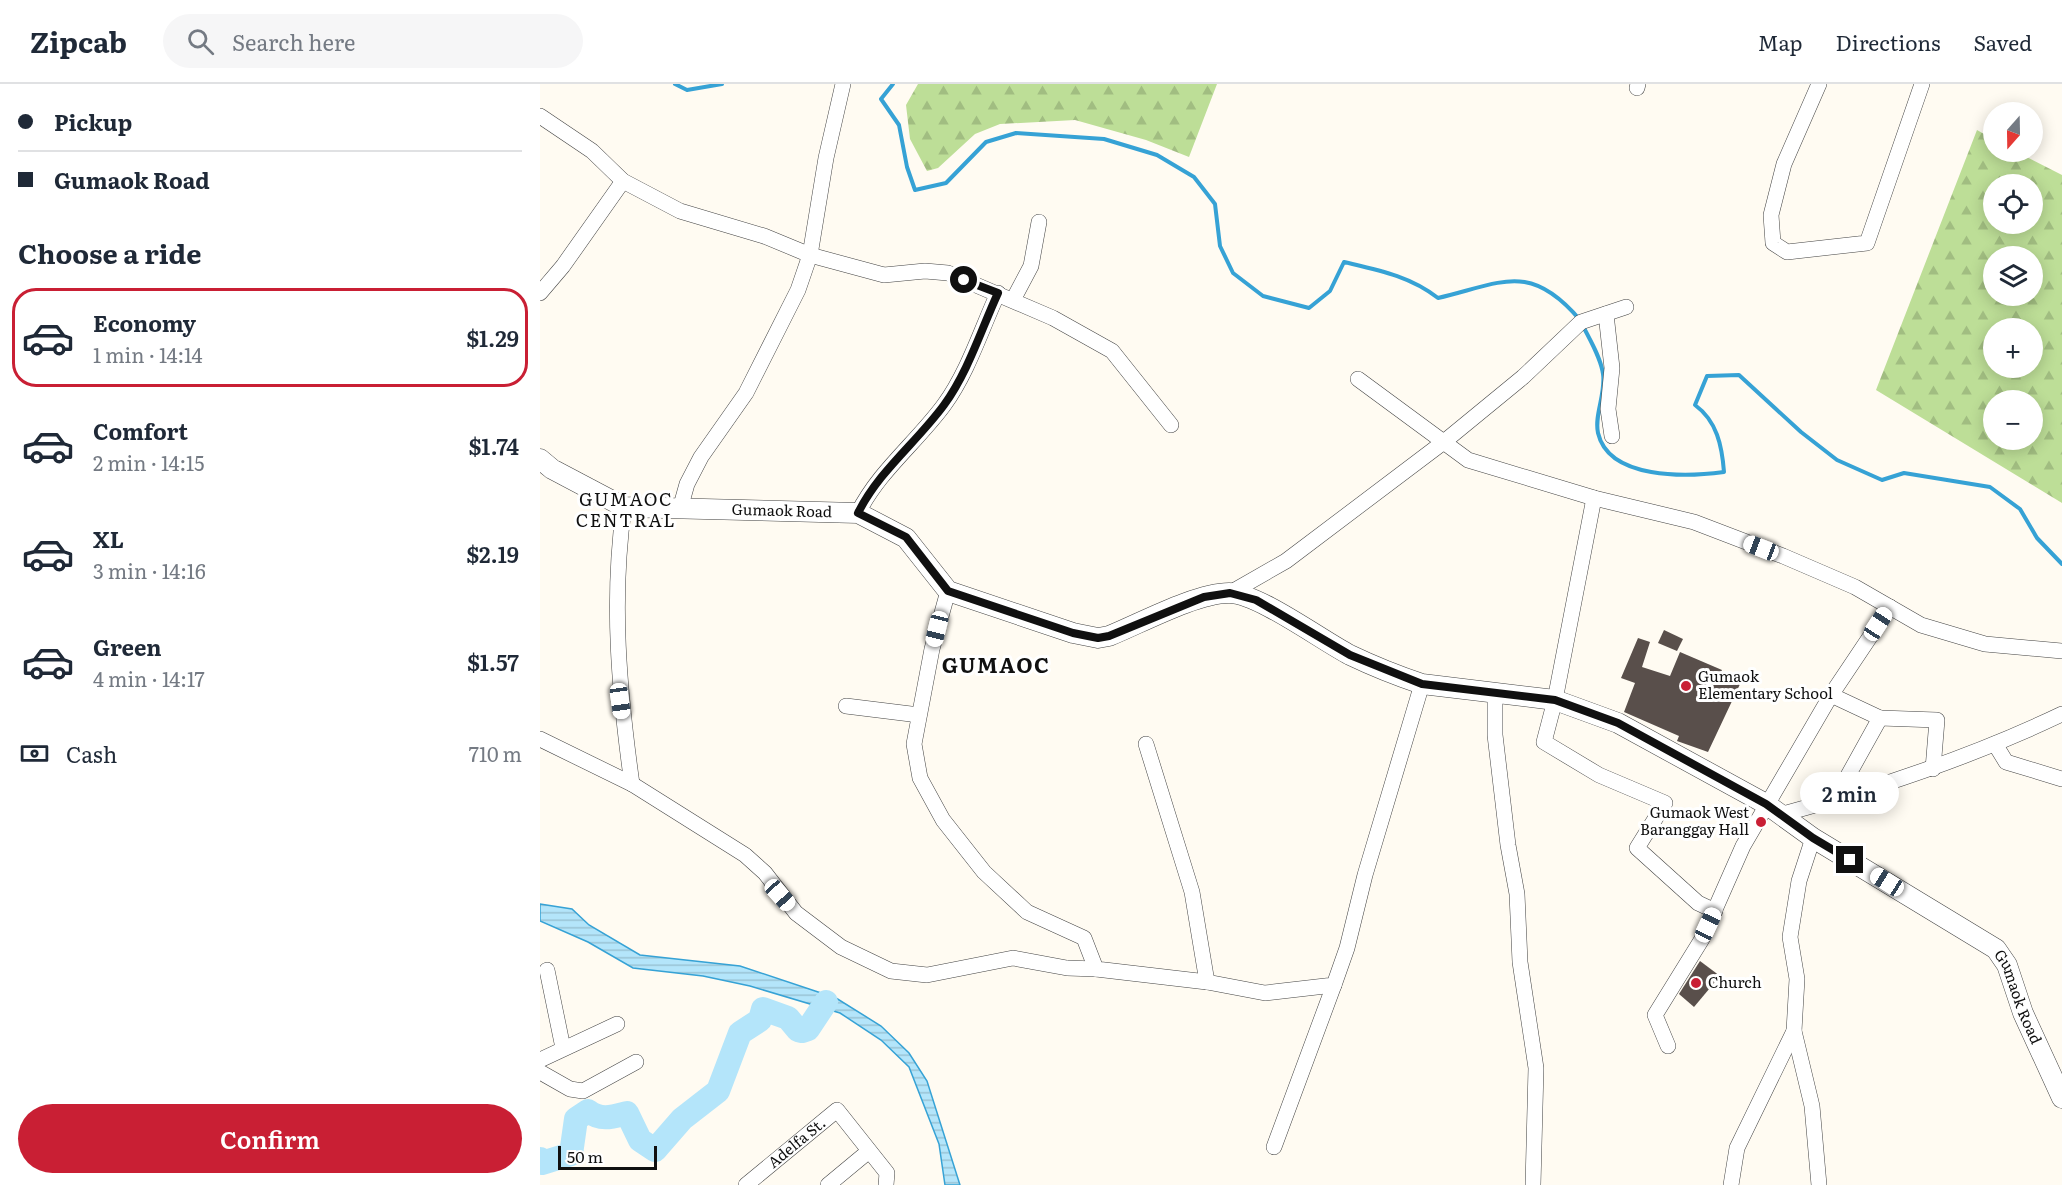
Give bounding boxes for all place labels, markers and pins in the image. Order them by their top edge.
place label: Gumaok Elementary School [1698,664,1833,704]
marker: Gumaok Elementary School [1679,679,1693,693]
place label: Gumaok West Baranggay Hall [1640,800,1749,840]
marker: Gumaok West Baranggay Hall [1754,815,1768,829]
place label: Church [1708,970,1762,993]
marker: Church [1689,976,1703,990]

